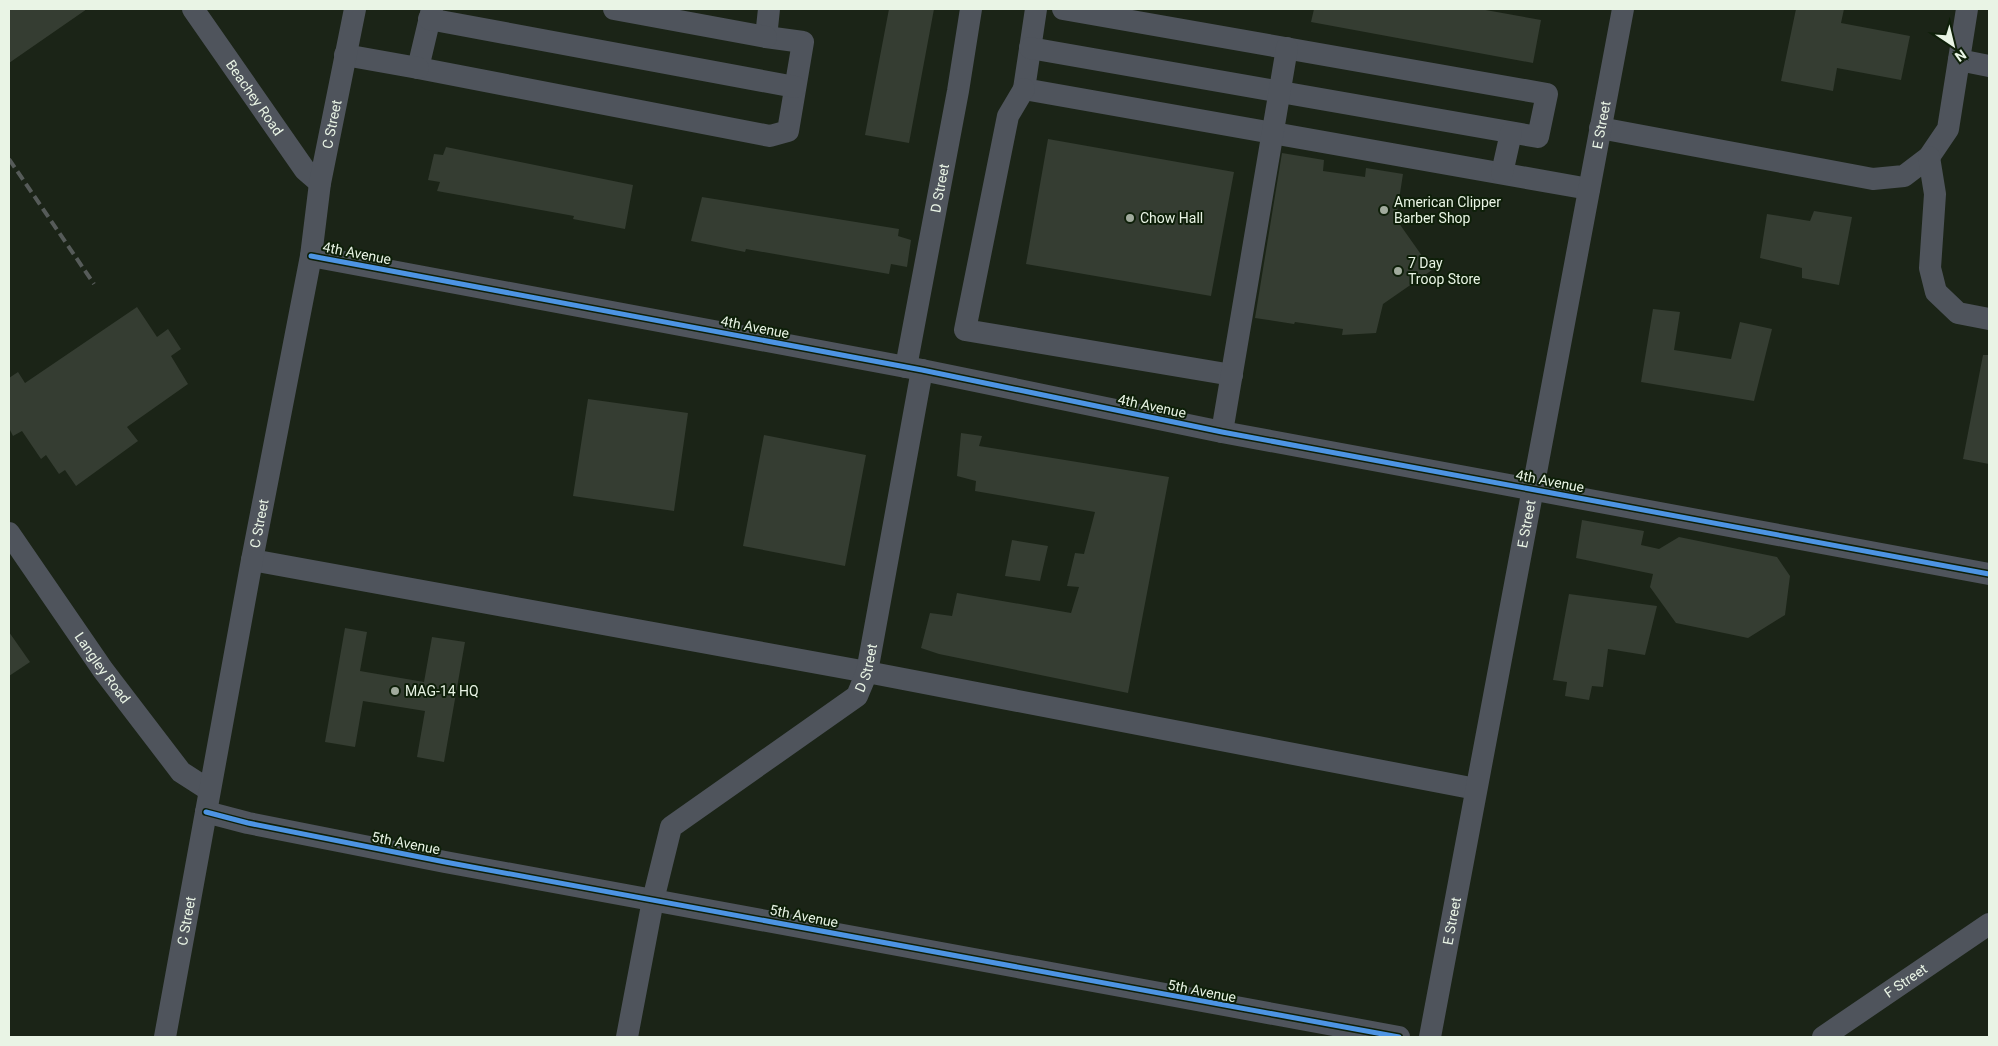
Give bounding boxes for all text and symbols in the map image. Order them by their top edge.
north arrow [1928,20,1978,70]
text: N [1952,46,1969,65]
street label: Beachey Road [223,57,286,139]
street label: C Street [319,98,345,150]
street label: E Street [1589,99,1614,150]
street label: D Street [927,162,952,214]
place label: American Clipper Barber Shop [1394,194,1501,226]
marker: American Clipper Barber Shop [1378,204,1390,216]
place label: Chow Hall [1140,210,1203,226]
marker: Chow Hall [1124,212,1136,224]
street label: 4th Avenue [321,239,393,267]
place label: 7 Day Troop Store [1408,255,1481,287]
marker: 7 Day Troop Store [1392,265,1404,277]
street label: 4th Avenue [719,313,791,341]
street label: 4th Avenue [1116,391,1188,421]
street label: 4th Avenue [1514,467,1586,495]
street label: C Street [246,497,272,549]
street label: E Street [1514,498,1539,549]
street label: Langley Road [71,629,134,706]
street label: D Street [852,642,880,694]
place label: MAG-14 HQ [405,683,479,699]
marker: MAG-14 HQ [389,685,401,697]
street label: 5th Avenue [370,829,442,857]
street label: C Street [174,895,199,947]
street label: E Street [1439,895,1464,946]
street label: 5th Avenue [768,902,840,930]
street label: F Street [1881,960,1930,1001]
street label: 5th Avenue [1166,977,1238,1005]

